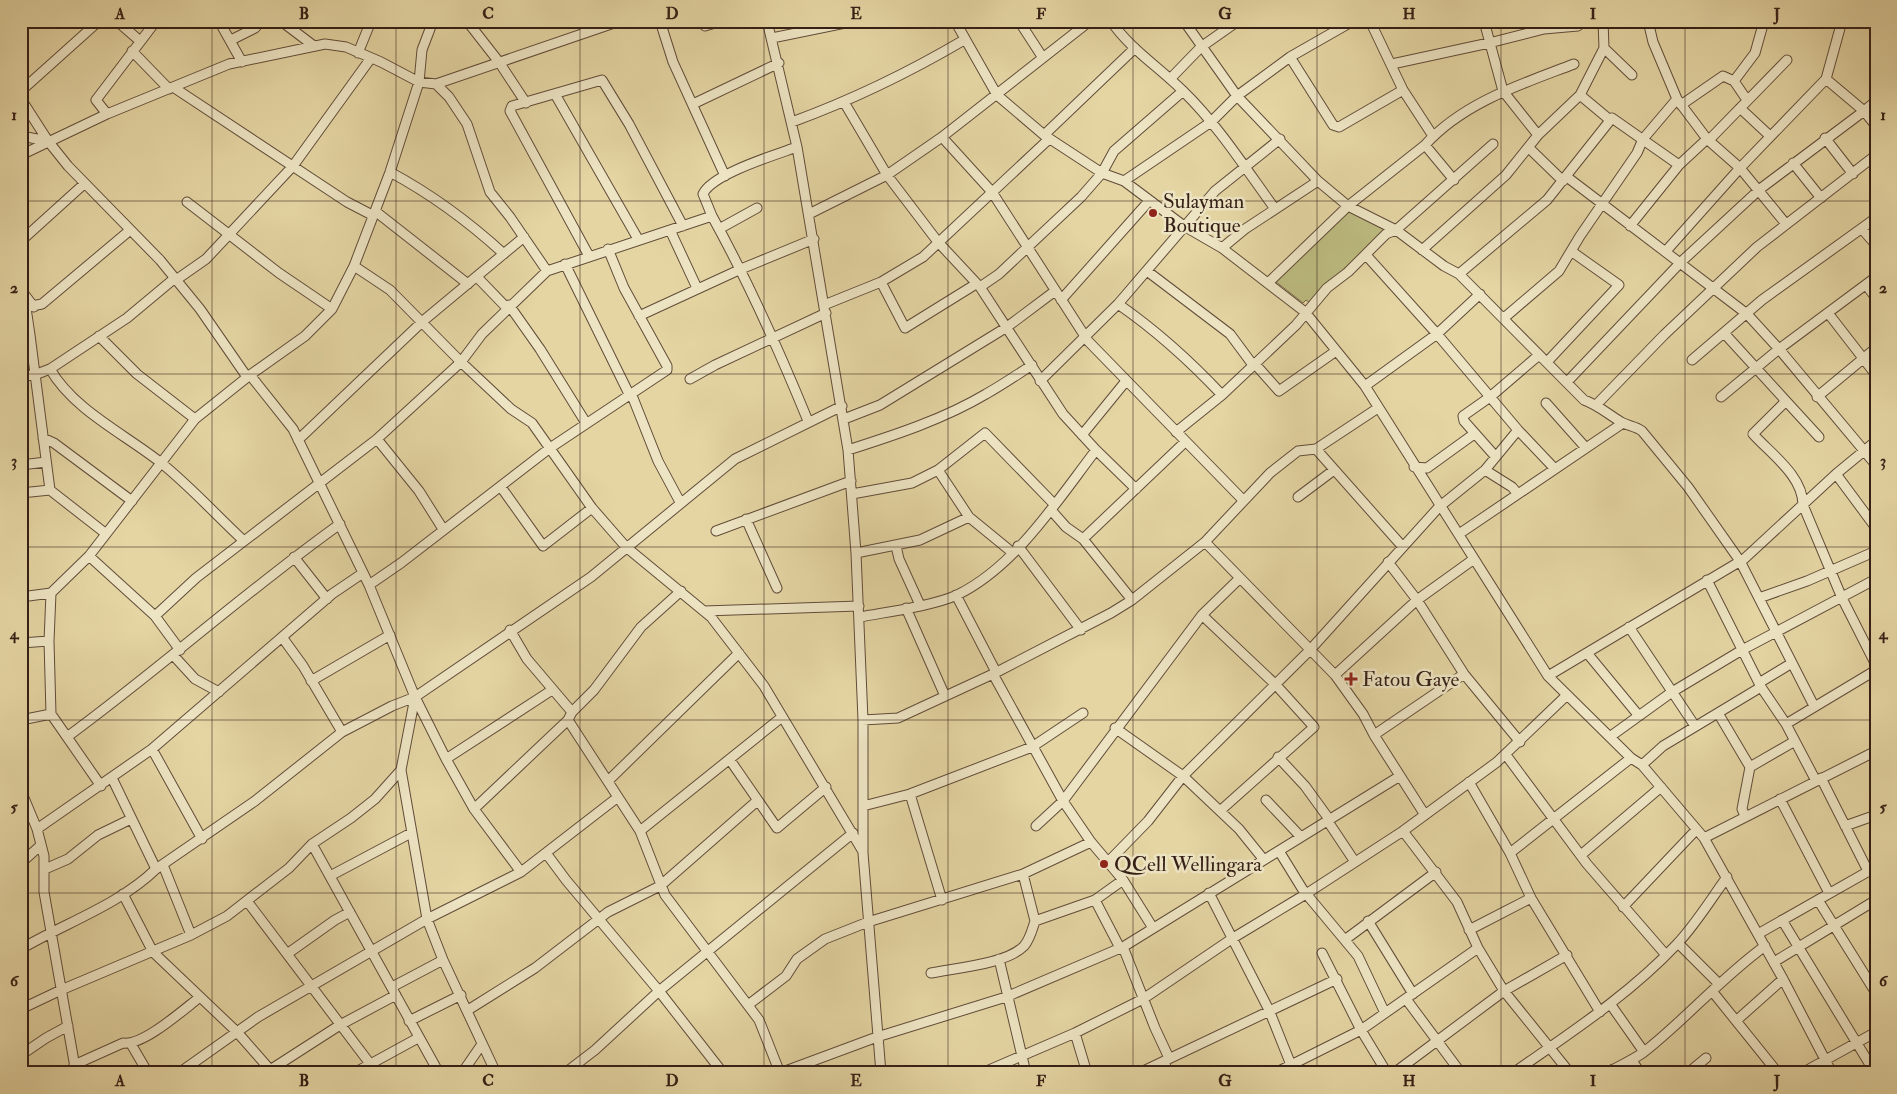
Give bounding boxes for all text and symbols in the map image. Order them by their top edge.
text: A [114,4,126,24]
text: B [299,4,309,24]
text: C [482,4,494,24]
text: D [665,4,679,24]
text: E [850,4,862,24]
text: F [1036,4,1046,24]
text: G [1218,4,1232,24]
text: H [1402,4,1416,24]
text: I [1590,4,1597,24]
text: J [1773,4,1781,25]
text: 1 [11,105,17,125]
text: 1 [1880,105,1886,125]
place label: Sulayman Boutique [1163,188,1244,239]
marker: Sulayman Boutique [1147,207,1159,219]
text: 2 [10,278,18,298]
text: 2 [1879,278,1887,298]
text: 3 [11,451,17,471]
text: 3 [1880,451,1886,471]
text: 4 [9,624,20,644]
text: 4 [1878,624,1889,644]
place label: Fatou Gaye [1362,666,1460,693]
marker: Fatou Gaye [1344,672,1358,686]
text: 5 [10,797,18,817]
text: 5 [1879,797,1887,817]
place label: QCell Wellingara [1114,851,1262,878]
marker: QCell Wellingara [1098,858,1110,870]
text: 6 [10,971,20,991]
text: 6 [1879,971,1889,991]
text: A [114,1071,126,1091]
text: B [299,1071,309,1091]
text: C [482,1071,494,1091]
text: D [665,1071,679,1091]
text: E [850,1071,862,1091]
text: F [1036,1071,1046,1091]
text: G [1218,1071,1232,1091]
text: H [1402,1071,1416,1091]
text: I [1590,1071,1597,1091]
text: J [1773,1071,1781,1092]

